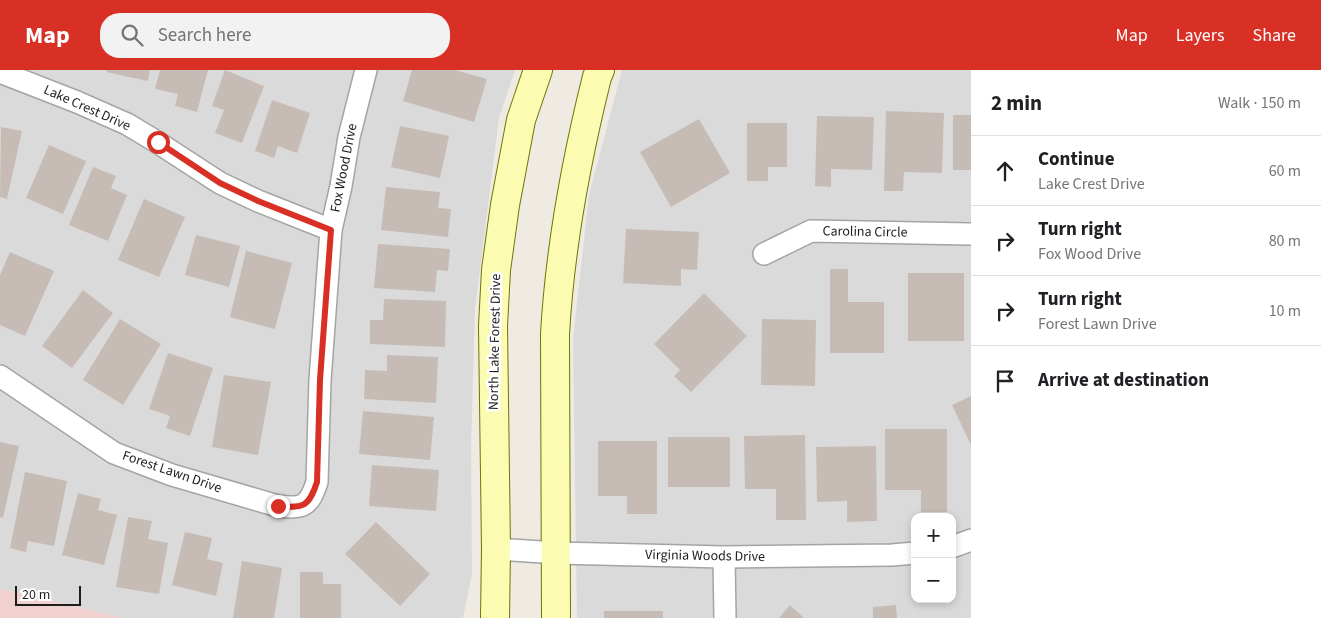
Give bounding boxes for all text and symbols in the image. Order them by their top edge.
search box [100,13,450,58]
text: Map [25,18,70,53]
icon: search [118,21,146,49]
text: Search here [158,22,251,49]
text: Map [1116,23,1148,48]
text: Layers [1176,23,1225,48]
text: Share [1253,23,1296,48]
street label: Lake Crest Drive [40,80,134,136]
text: 2 min [991,88,1042,118]
text: Walk · 150 m [1218,92,1301,114]
street label: Fox Wood Drive [326,122,362,214]
route start [147,131,170,154]
text: Continue [1038,146,1115,173]
icon: ahead [991,157,1019,185]
text: 60 m [1269,160,1301,182]
text: Lake Crest Drive [1038,173,1145,195]
text: Turn right [1038,216,1122,243]
street label: Carolina Circle [822,221,908,243]
icon: right [991,227,1019,255]
text: 80 m [1269,230,1301,252]
text: Fox Wood Drive [1038,243,1141,265]
street label: North Lake Forest Drive [484,274,506,410]
text: Turn right [1038,286,1122,313]
icon: right [991,297,1019,325]
text: 10 m [1269,300,1301,322]
text: Forest Lawn Drive [1038,313,1157,335]
icon: arrive [991,367,1019,395]
text: Arrive at destination [1038,367,1209,394]
street label: Forest Lawn Drive [120,446,224,498]
route end [267,495,290,518]
map controls [911,513,956,603]
button: + [911,513,956,558]
street label: Virginia Woods Drive [645,545,765,567]
button: − [911,558,956,603]
scale bar [15,583,81,606]
text: 20 m [22,585,50,605]

